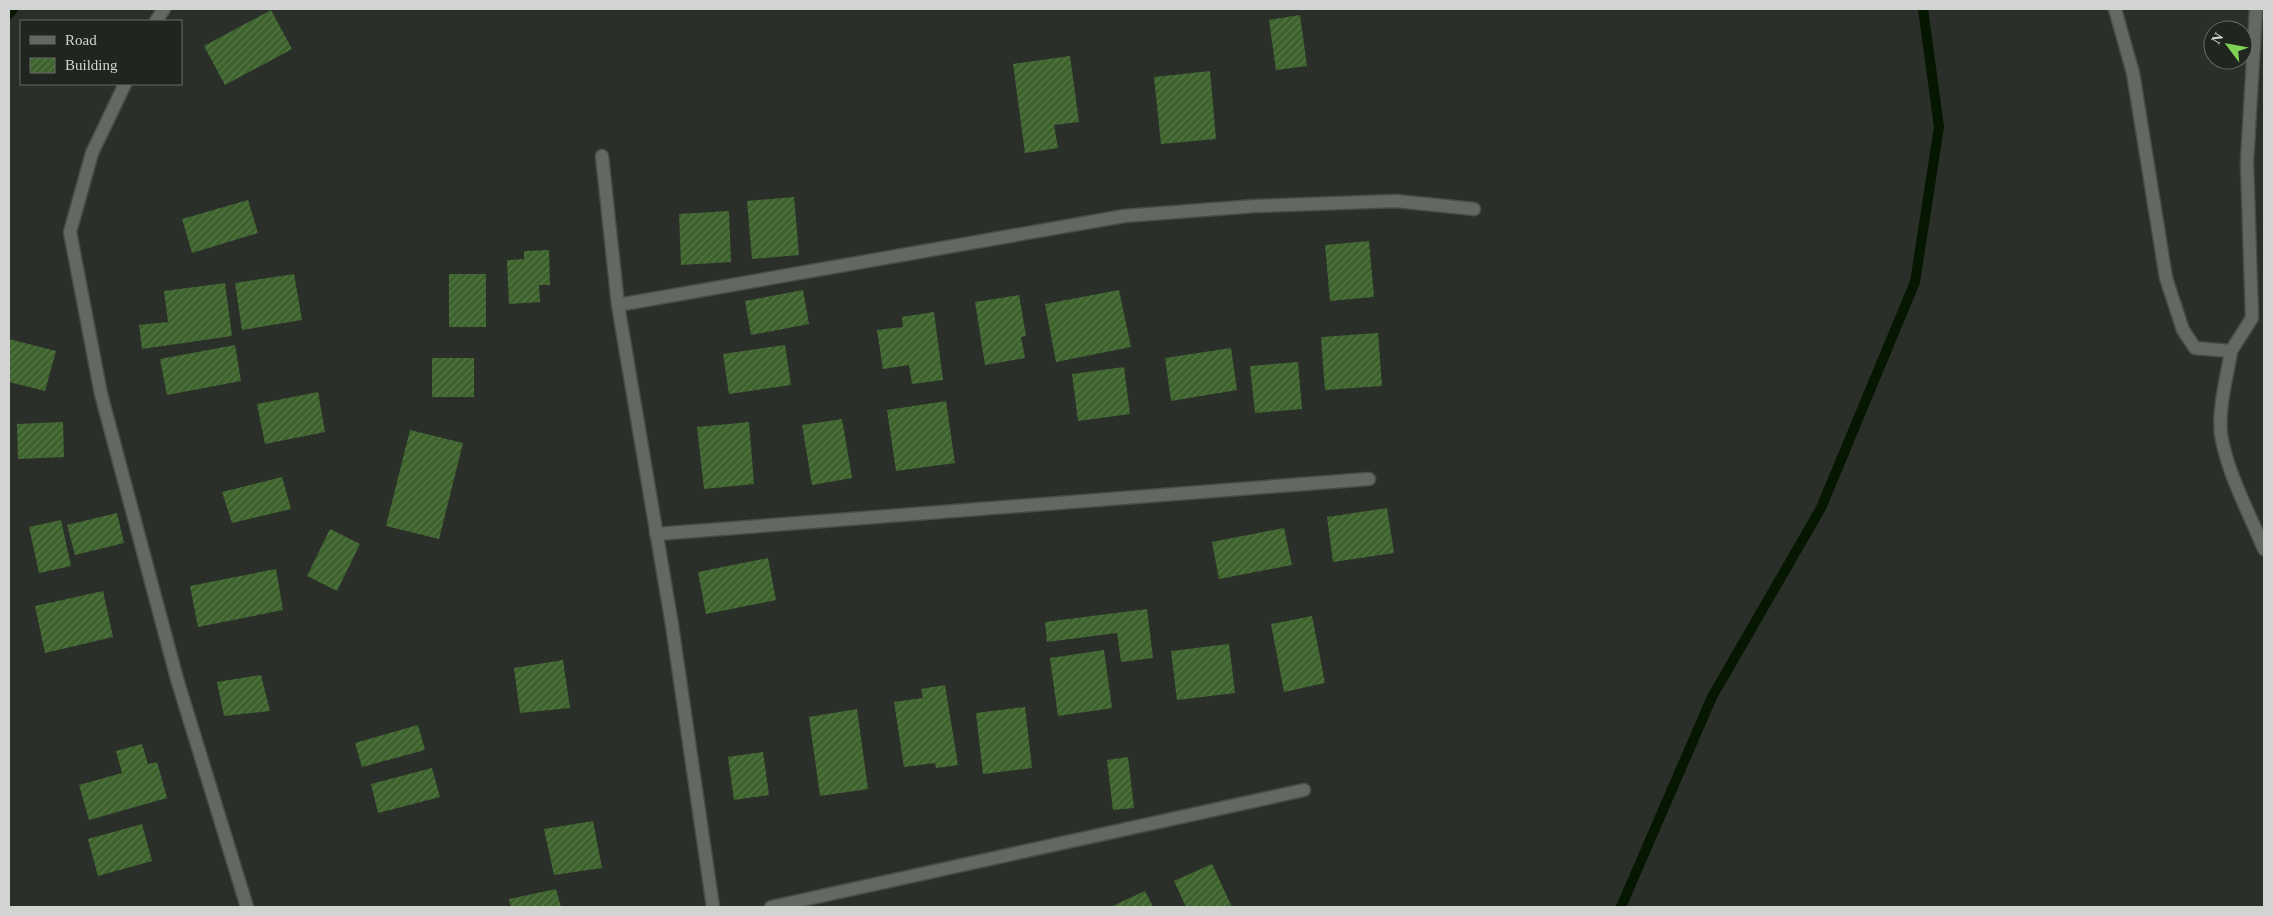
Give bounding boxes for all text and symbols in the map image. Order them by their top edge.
legend [20,20,182,85]
north arrow [2203,20,2253,70]
text: N [2208,30,2226,47]
text: Road [65,32,97,48]
text: Building [65,57,118,73]

